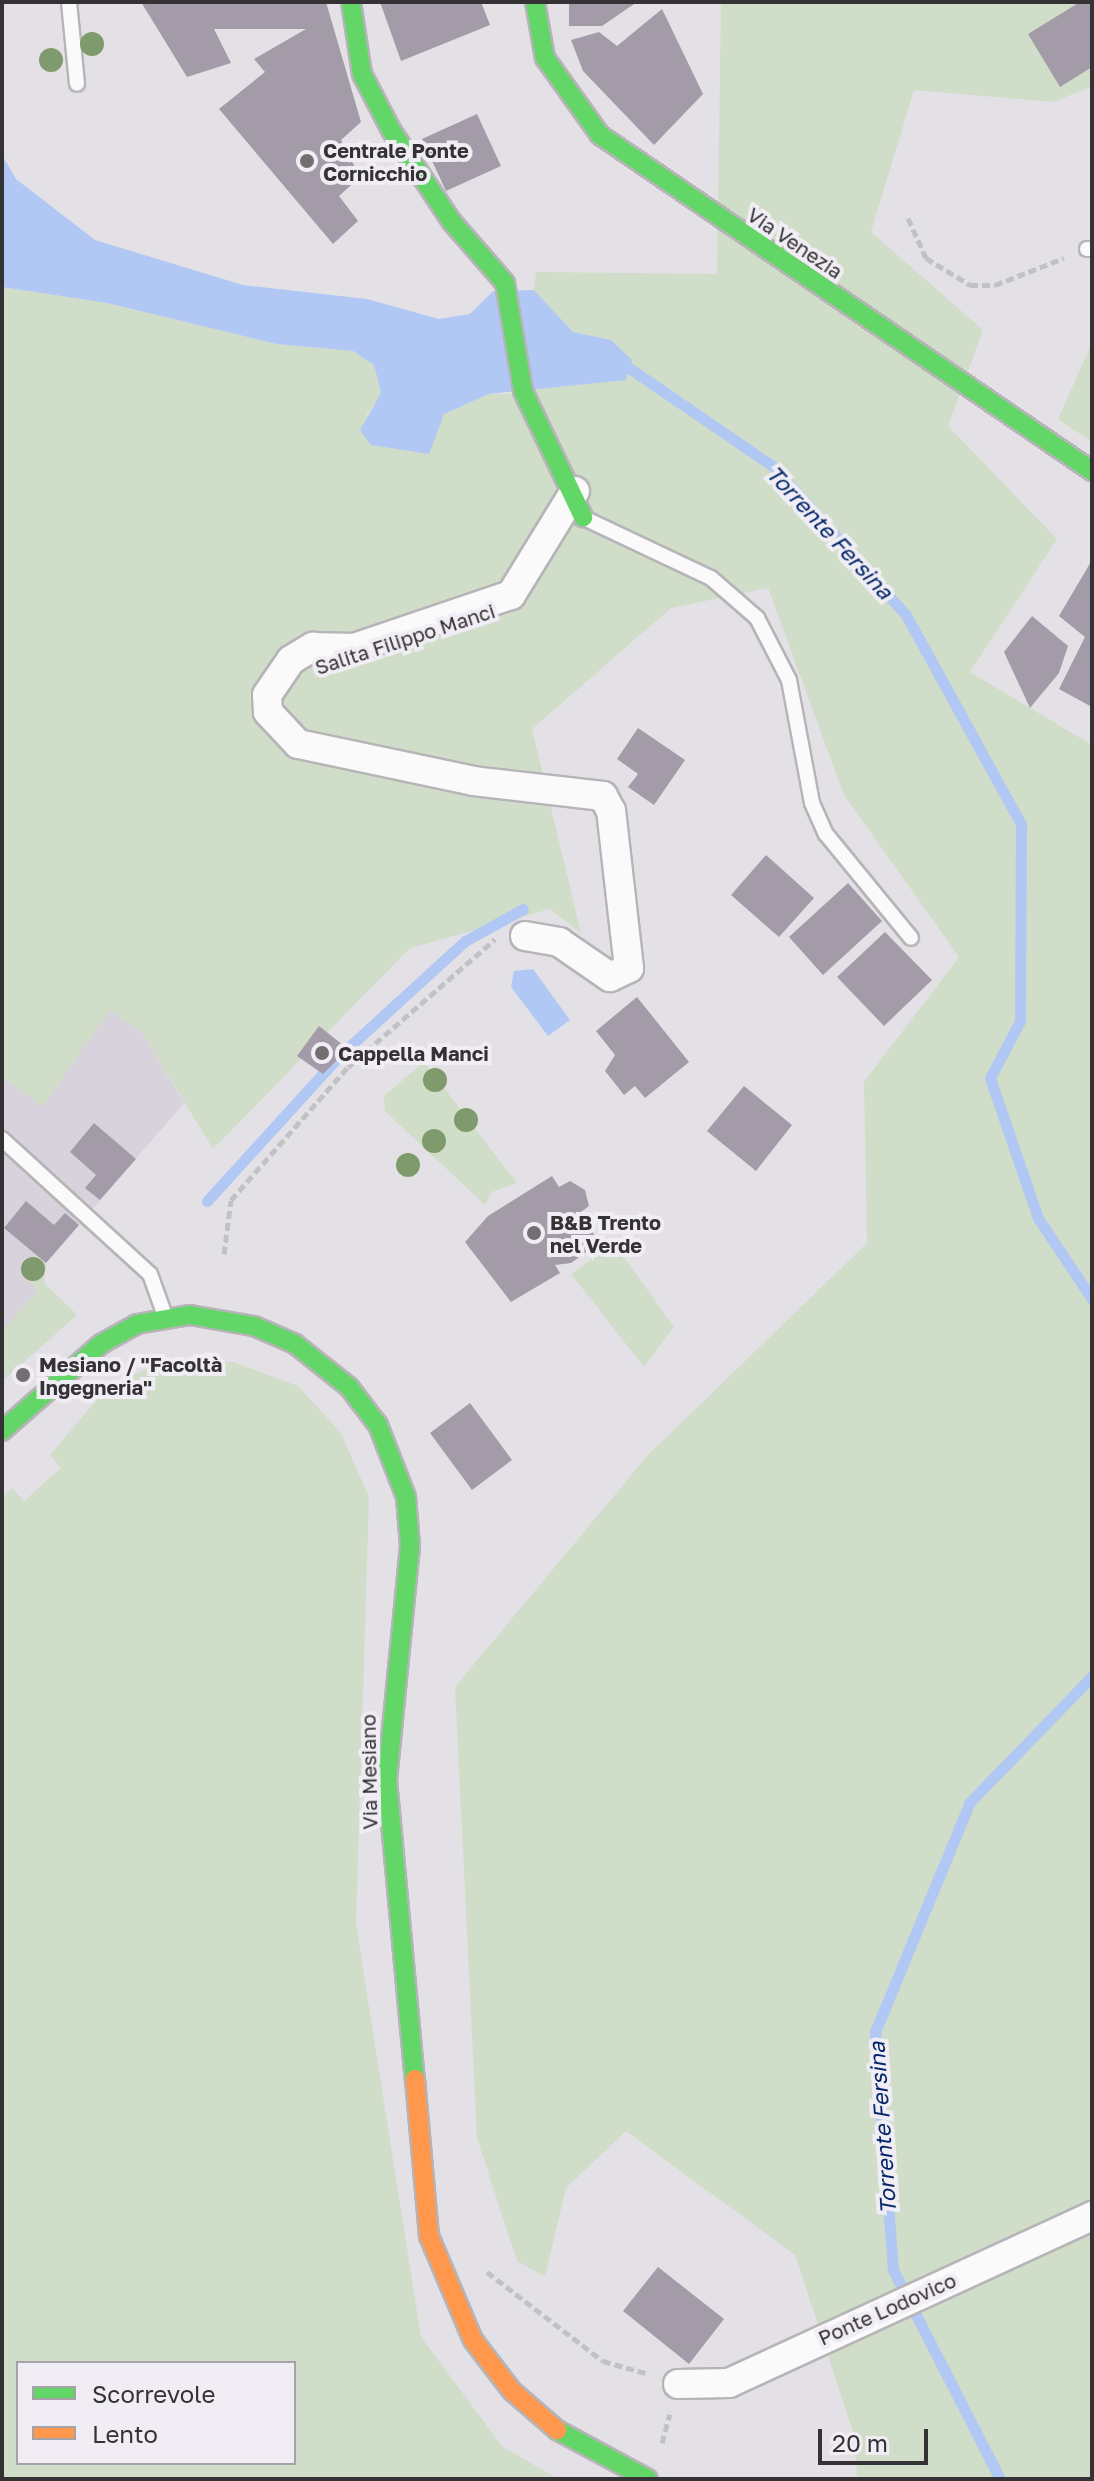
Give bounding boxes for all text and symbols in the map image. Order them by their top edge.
place label: Centrale Ponte Cornicchio [323,138,469,185]
marker: Centrale Ponte Cornicchio [298,152,316,170]
street label: Via Venezia [743,202,847,284]
water label: Torrente Fersina [761,460,899,604]
street label: Salita Filippo Manci [312,599,498,679]
place label: Cappella Manci [338,1041,489,1065]
marker: Cappella Manci [313,1044,331,1062]
place label: B&B Trento nel Verde [550,1210,661,1257]
marker: B&B Trento nel Verde [525,1224,543,1242]
place label: Mesiano / "Facoltà Ingegneria" [39,1352,222,1399]
marker: Mesiano / "Facoltà Ingegneria" [14,1366,32,1384]
street label: Via Mesiano [356,1714,382,1830]
water label: Torrente Fersina [863,2041,901,2215]
street label: Ponte Lodovico [814,2268,960,2350]
legend [16,2361,296,2465]
text: Scorrevole [92,2379,215,2408]
scale bar [822,2413,932,2463]
text: Lento [92,2419,158,2448]
text: 20 m [832,2428,888,2457]

